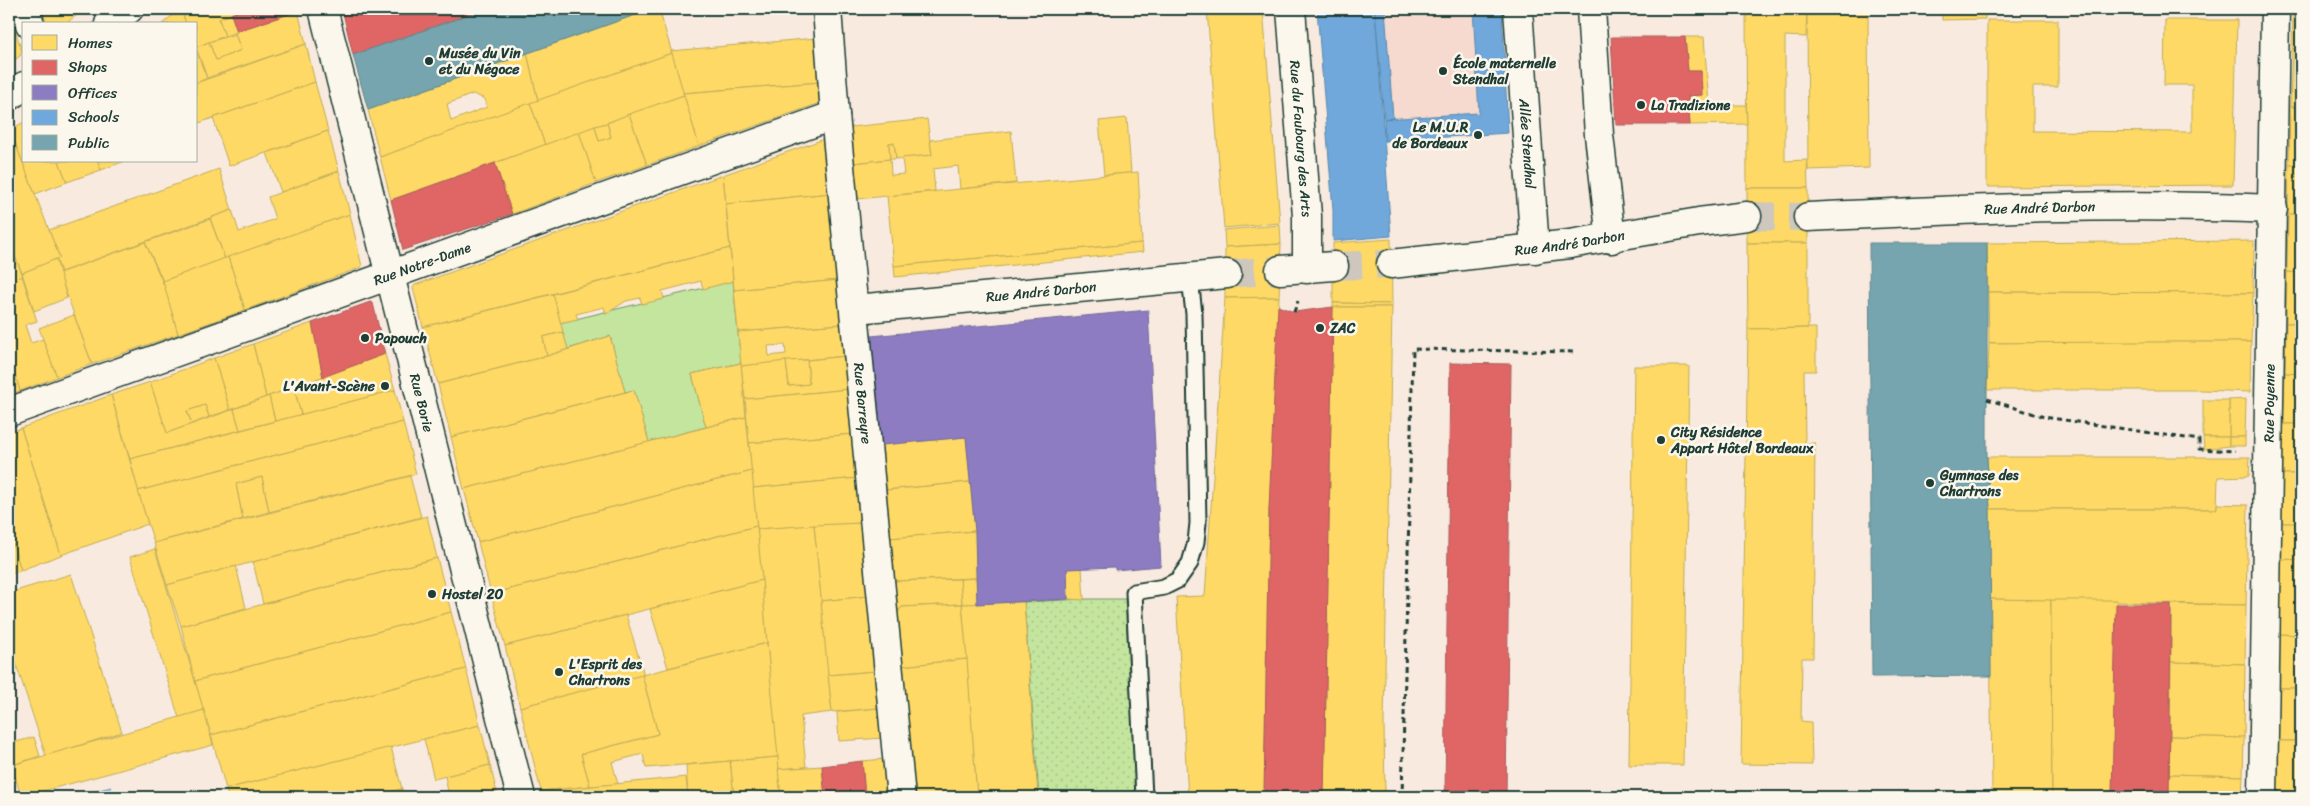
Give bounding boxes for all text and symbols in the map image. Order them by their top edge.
legend [22,22,198,162]
text: Homes [68,30,112,56]
place label: Musée du Vin et du Négoce [438,41,521,82]
place label: École maternelle Stendhal [1452,51,1556,92]
text: Shops [68,54,108,80]
marker: Musée du Vin et du Négoce [423,55,435,67]
street label: Rue du Faubourg des Arts [1283,59,1320,218]
marker: École maternelle Stendhal [1437,65,1449,77]
text: Offices [68,80,117,106]
place label: La Tradizione [1651,93,1730,118]
street label: Allée Stendhal [1512,97,1543,191]
marker: La Tradizione [1635,99,1647,111]
text: Schools [68,104,119,130]
place label: Le M.U.R de Bordeaux [1392,115,1469,156]
marker: Le M.U.R de Bordeaux [1472,129,1484,141]
text: Public [68,130,110,156]
street label: Rue André Darbon [1984,194,2096,222]
street label: Rue André Darbon [1513,222,1627,263]
street label: Rue Notre-Dame [370,234,475,293]
street label: Rue André Darbon [985,274,1098,309]
place label: ZAC [1329,316,1356,341]
marker: ZAC [1314,322,1326,334]
place label: Papouch [375,326,428,351]
marker: Papouch [359,332,371,344]
street label: Rue Barreyre [847,361,879,445]
street label: Rue Poyenne [2256,363,2282,443]
street label: Rue Borie [403,371,441,435]
place label: L'Avant-Scène [283,374,376,399]
marker: L'Avant-Scène [379,380,391,392]
place label: City Résidence Appart Hôtel Bordeaux [1670,420,1814,461]
marker: City Résidence Appart Hôtel Bordeaux [1655,434,1667,446]
place label: Gymnase des Chartrons [1939,463,2019,504]
marker: Gymnase des Chartrons [1924,477,1936,489]
place label: Hostel 20 [441,582,503,607]
marker: Hostel 20 [426,588,438,600]
place label: L'Esprit des Chartrons [568,652,642,693]
marker: L'Esprit des Chartrons [553,666,565,678]

